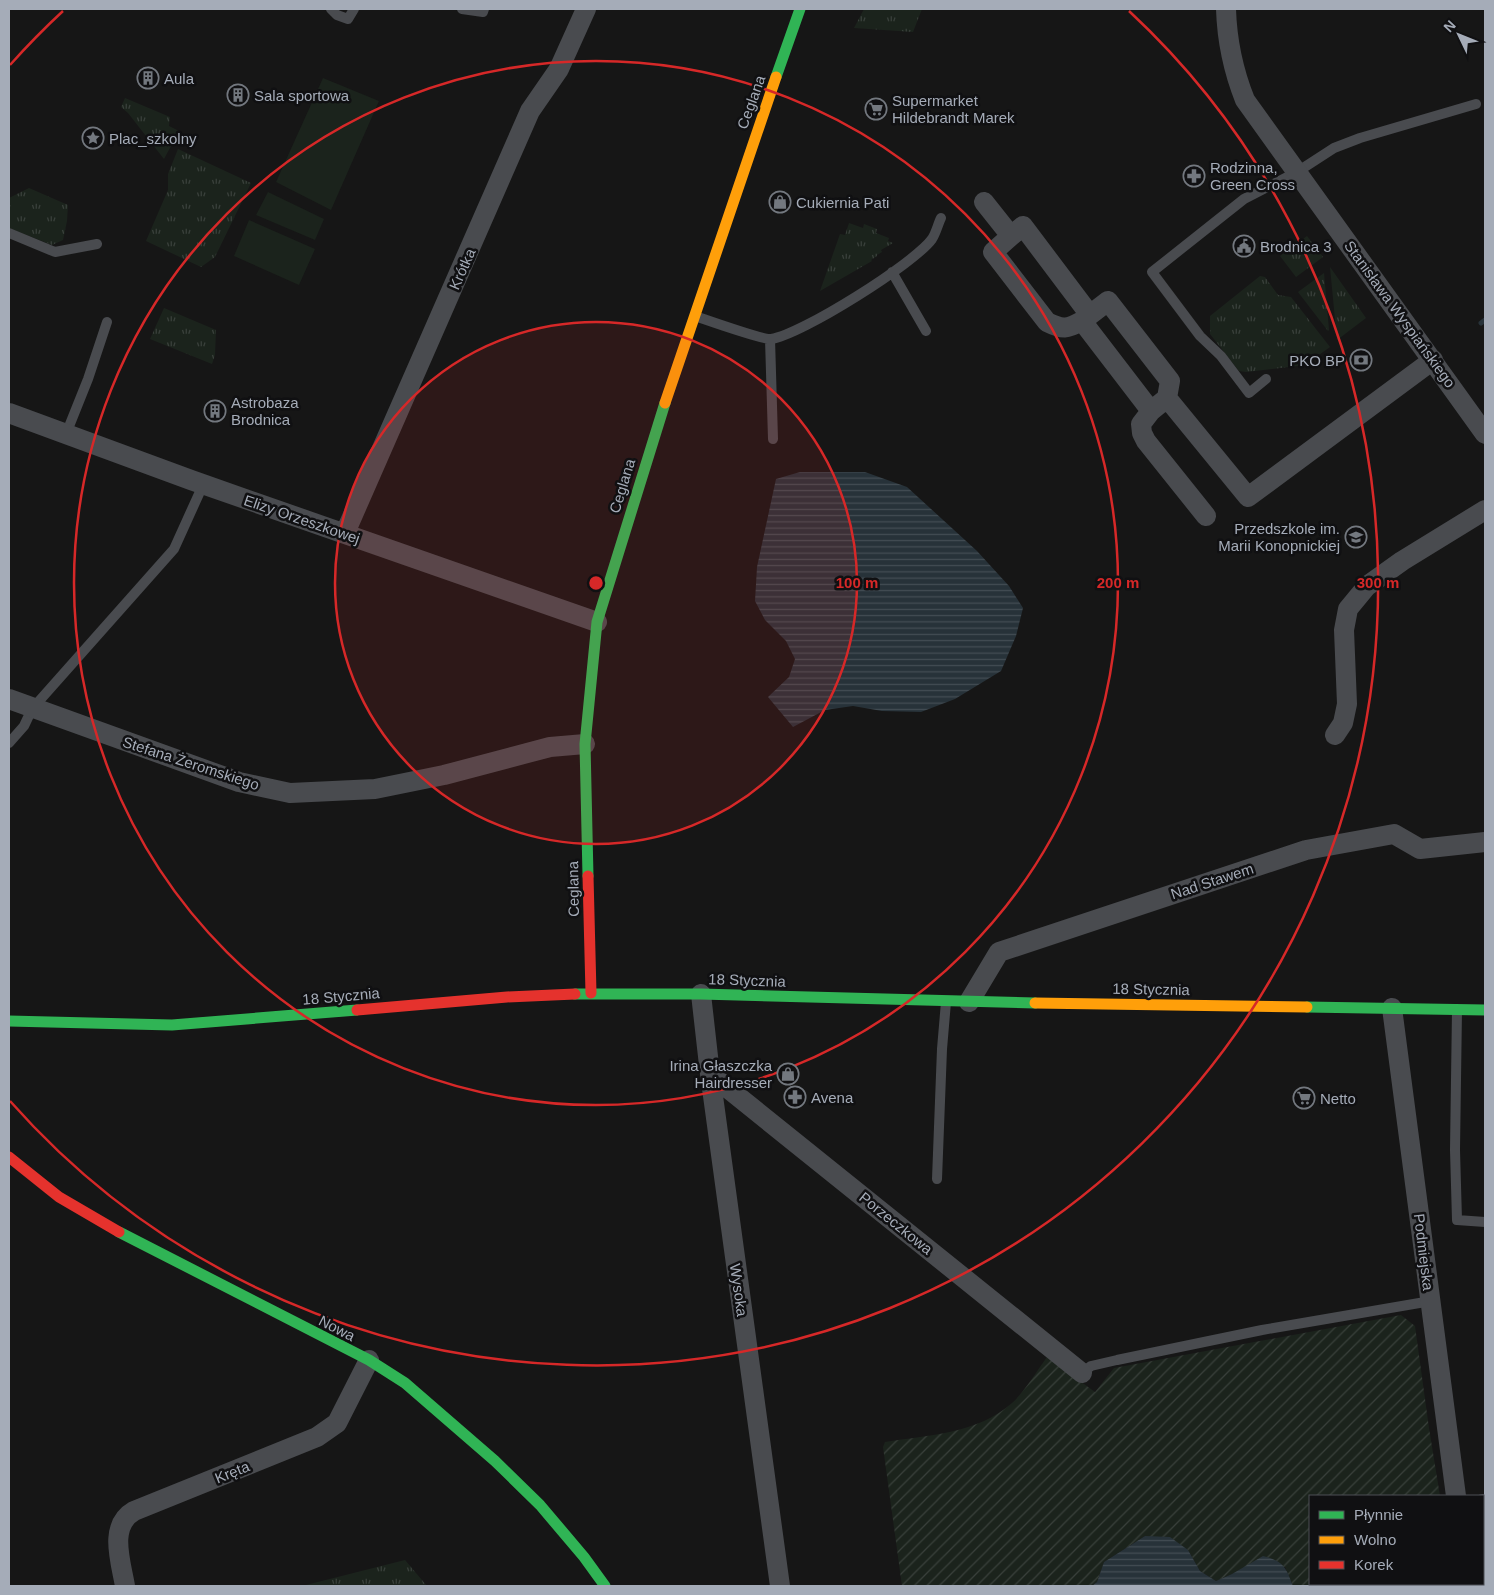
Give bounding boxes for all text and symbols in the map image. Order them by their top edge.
north arrow [1434,10,1484,60]
text: N [1440,17,1459,35]
building icon: Aula [136,66,160,90]
place label: Aula [164,70,195,87]
street label: Ceglana [733,72,769,131]
building icon: Sala sportowa [226,83,250,107]
place label: Sala sportowa [254,87,350,104]
place label: Supermarket Hildebrandt Marek [892,92,1015,126]
supermarket icon: Supermarket Hildebrandt Marek [864,97,888,121]
place icon: Plac_szkolny [81,126,105,150]
place label: Plac_szkolny [109,130,197,147]
place label: Rodzinna, Green Cross [1210,159,1295,193]
pharmacy icon: Rodzinna, Green Cross [1182,164,1206,188]
shop icon: Cukiernia Pati [768,190,792,214]
place label: Cukiernia Pati [796,194,889,211]
public building icon: Brodnica 3 [1232,234,1256,258]
street label: Stanisława Wyspiańskiego [1341,237,1459,391]
place label: Brodnica 3 [1260,238,1332,255]
street label: Krótka [445,245,479,292]
bank icon: PKO BP [1349,348,1373,372]
place label: PKO BP [1289,352,1345,369]
place label: Astrobaza Brodnica [231,394,299,428]
building icon: Astrobaza Brodnica [203,399,227,423]
street label: Ceglana [606,456,638,515]
street label: Elizy Orzeszkowej [242,491,362,547]
place label: Przedszkole im. Marii Konopnickiej [1218,520,1340,554]
school or university icon: Przedszkole im. Marii Konopnickiej [1344,525,1368,549]
centre of rings [587,574,605,592]
text: 100 m [836,574,878,591]
text: 200 m [1097,574,1139,591]
text: 300 m [1357,574,1399,591]
street label: Stefana Żeromskiego [121,733,261,793]
street label: Ceglana [564,860,582,917]
street label: Nad Stawem [1169,860,1255,902]
street label: 18 Stycznia [708,970,787,990]
street label: 18 Stycznia [1112,980,1191,998]
street label: 18 Stycznia [302,984,381,1008]
place label: Irina Głaszczka Hairdresser [669,1057,773,1091]
shop icon: Irina Głaszczka Hairdresser [776,1062,800,1086]
pharmacy icon: Avena [783,1085,807,1109]
supermarket icon: Netto [1292,1086,1316,1110]
place label: Avena [811,1089,854,1106]
place label: Netto [1320,1090,1356,1107]
street label: Porzeczkowa [856,1188,937,1258]
street label: Podmiejska [1411,1212,1437,1292]
street label: Wysoka [727,1262,751,1318]
street label: Nowa [316,1312,359,1345]
street label: Kręta [212,1457,252,1487]
legend [1309,1495,1484,1585]
text: Płynnie [1354,1506,1403,1523]
text: Wolno [1354,1531,1396,1548]
text: Korek [1354,1556,1394,1573]

